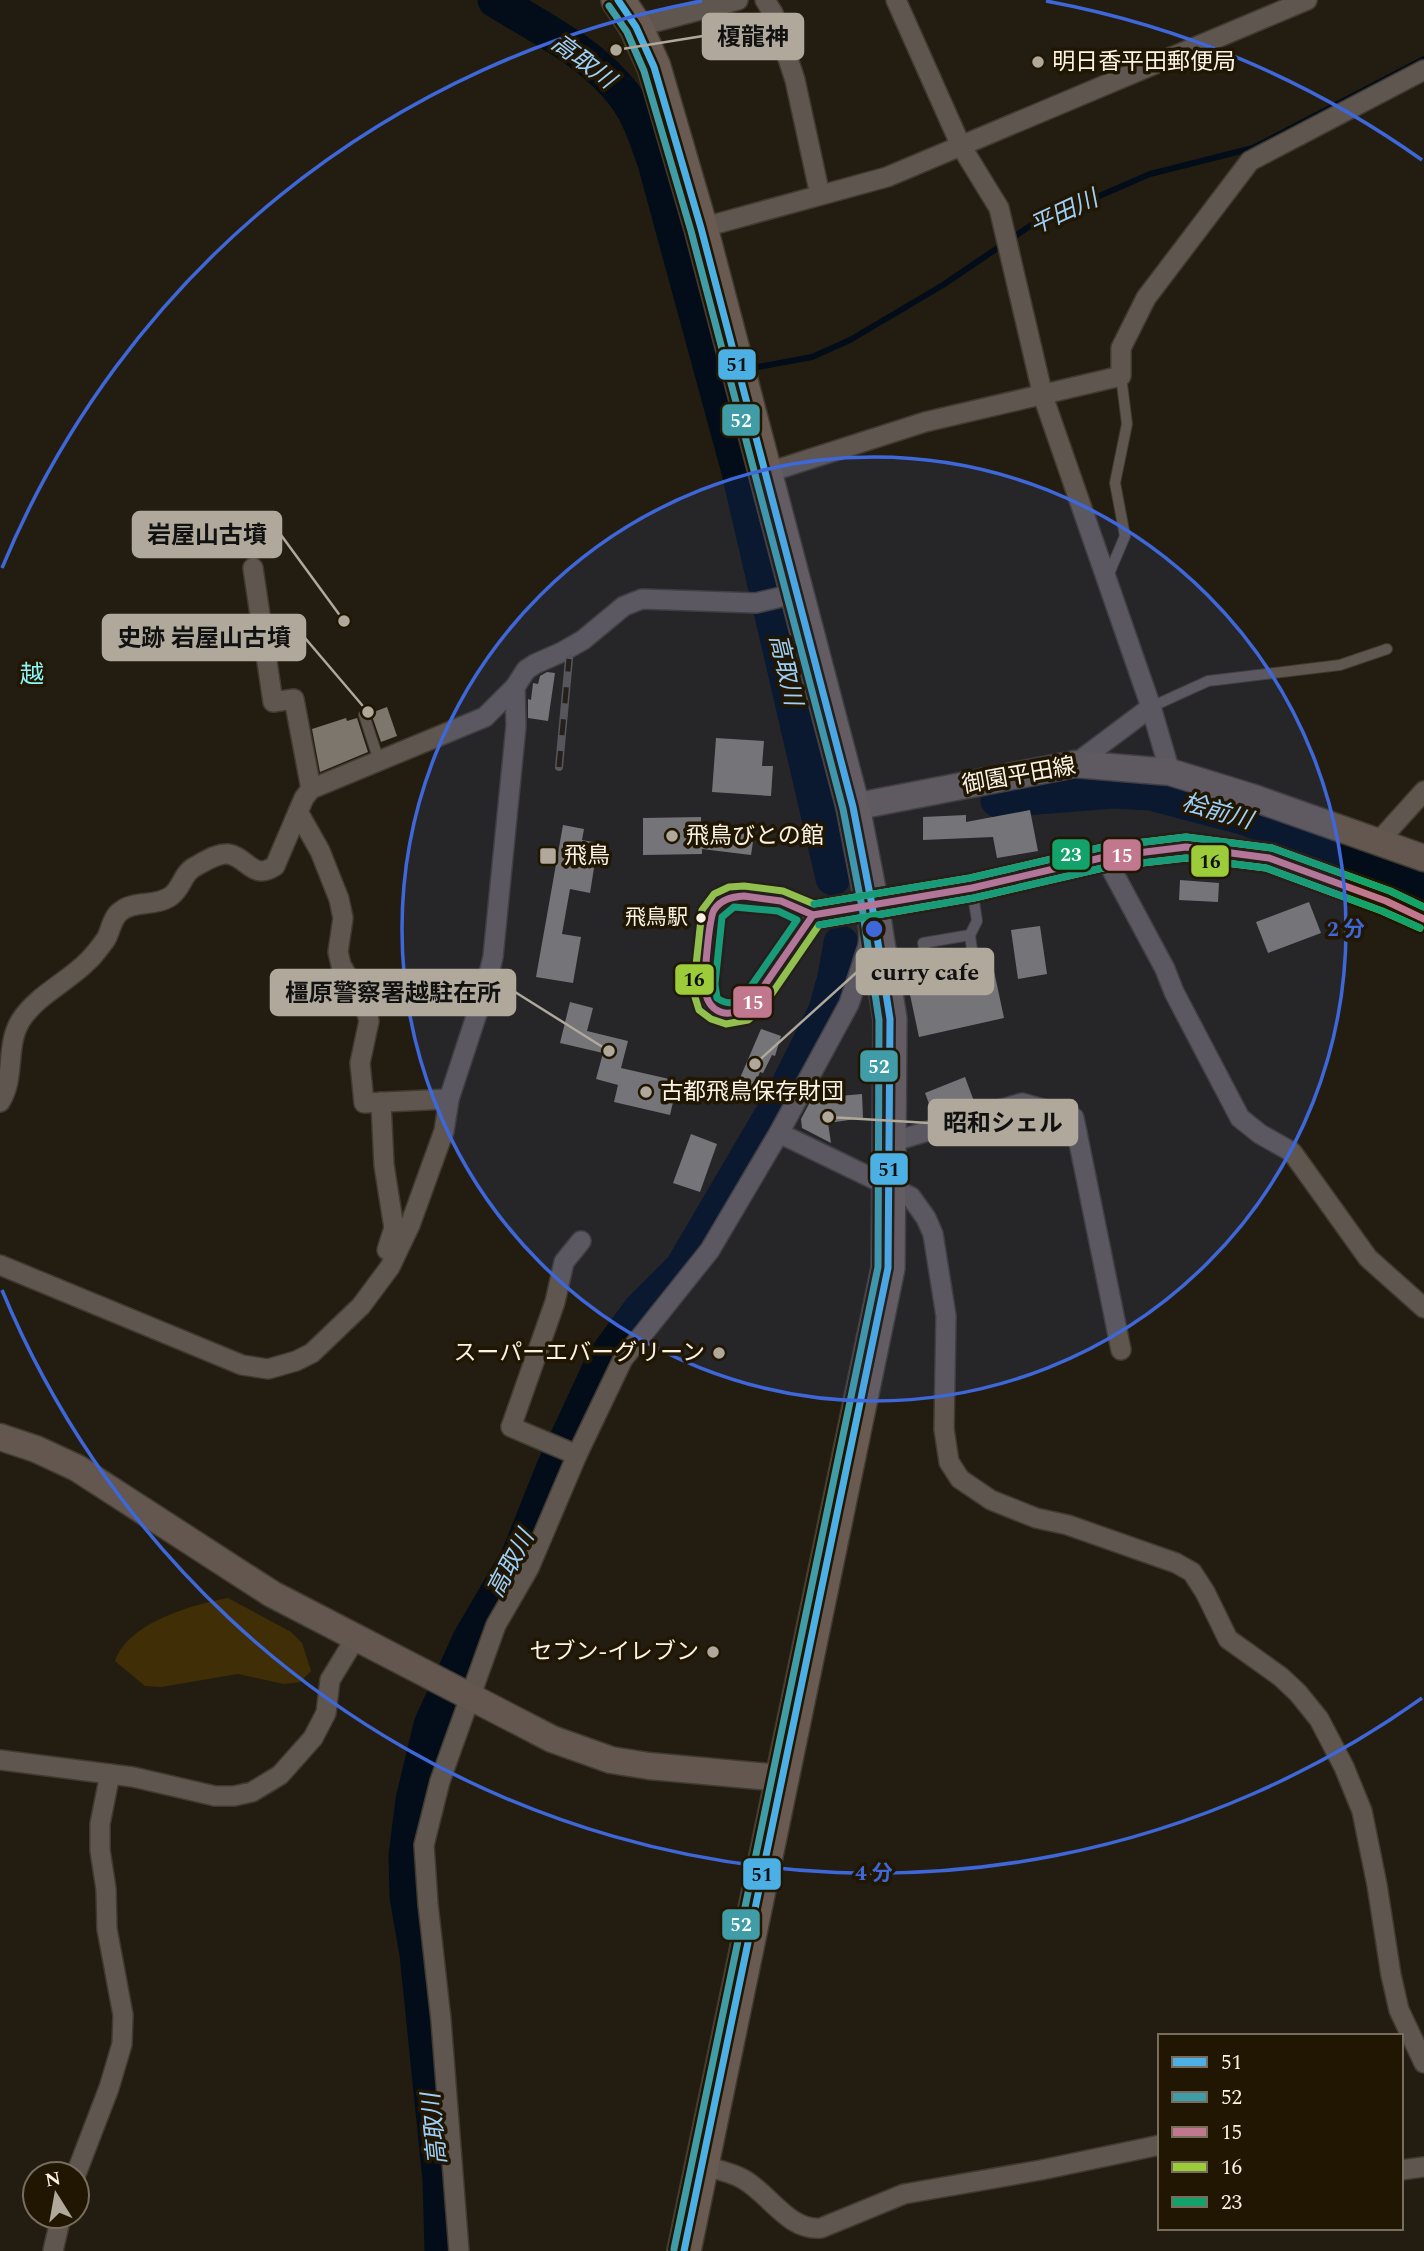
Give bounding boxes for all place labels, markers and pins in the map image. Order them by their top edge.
callout: 榎龍神 [703,14,803,59]
place label: 明日香平田郵便局 [1052,45,1236,80]
marker: 明日香平田郵便局 [1030,54,1046,70]
callout: 岩屋山古墳 [133,512,281,557]
callout: 史跡 岩屋山古墳 [103,615,305,660]
place label: 飛鳥びとの館 [686,819,824,854]
marker: 飛鳥びとの館 [664,828,680,844]
place label: 飛鳥 [564,839,610,874]
marker: 飛鳥 [538,846,558,866]
place label: 飛鳥駅 [625,902,688,934]
marker: 飛鳥駅 [694,911,708,925]
centre of rings [862,917,886,941]
callout: curry cafe [857,949,993,994]
callout: 橿原警察署越駐在所 [271,970,515,1015]
place label: 古都飛鳥保存財団 [660,1075,844,1110]
marker: 古都飛鳥保存財団 [638,1084,654,1100]
callout: 昭和シェル [929,1100,1077,1145]
place label: スーパーエバーグリーン [453,1336,705,1371]
marker: スーパーエバーグリーン [711,1345,727,1361]
place label: セブン-イレブン [529,1635,699,1670]
marker: セブン-イレブン [705,1644,721,1660]

